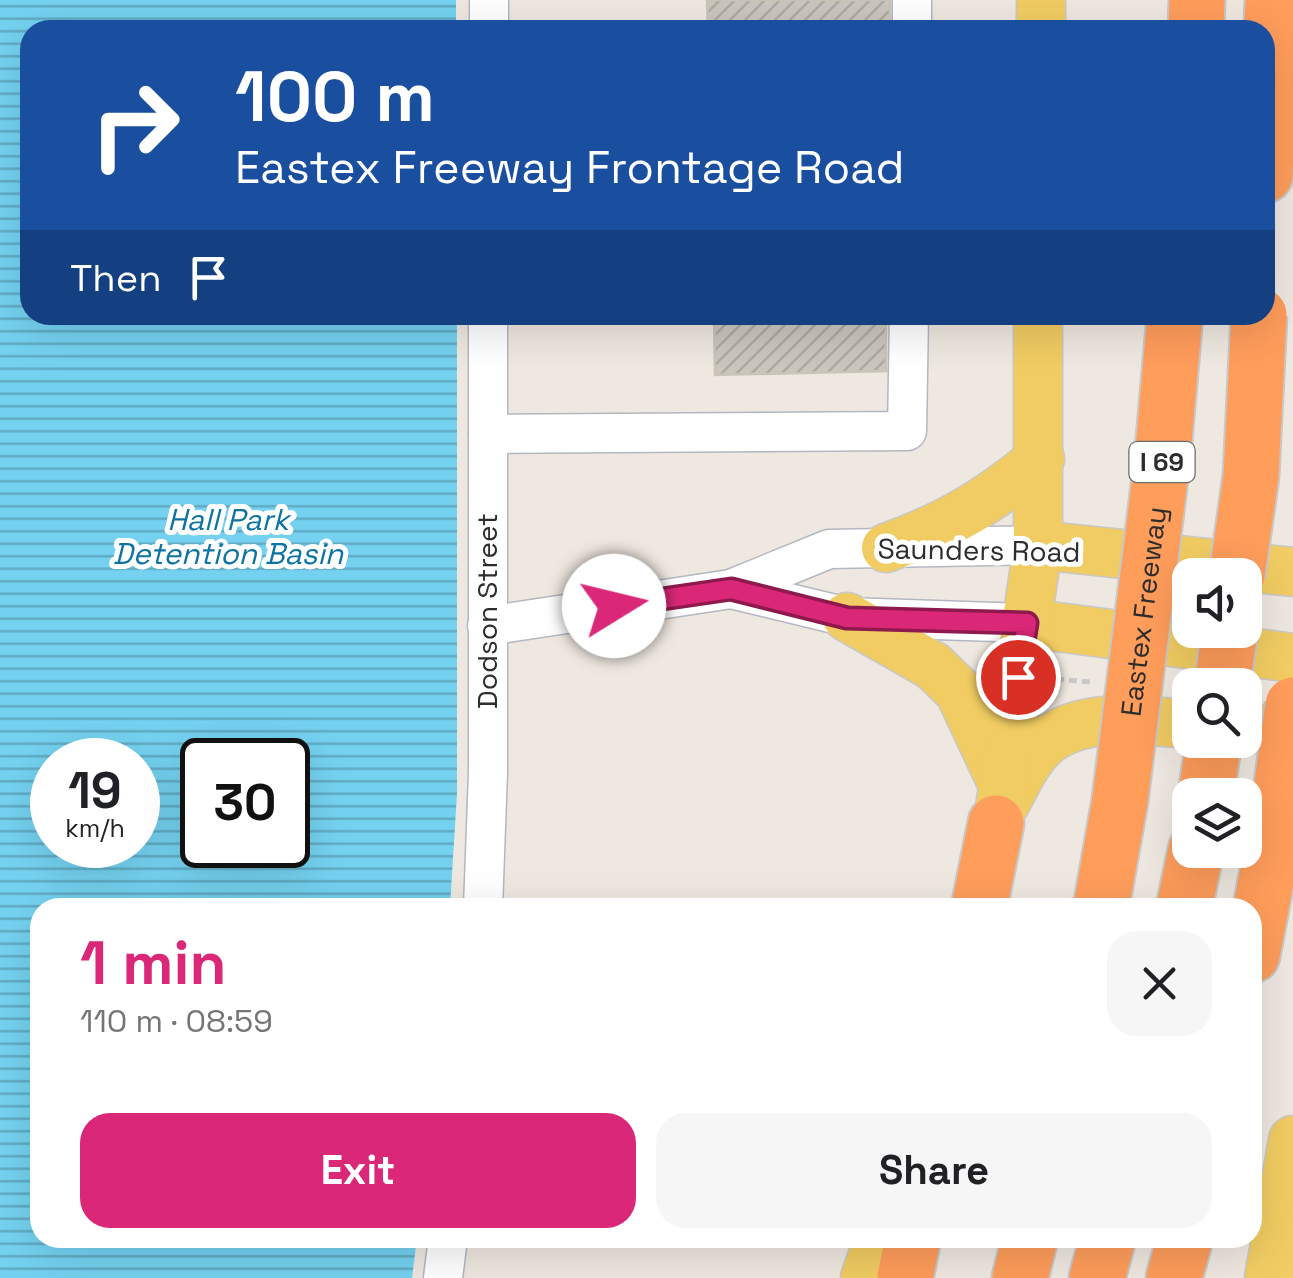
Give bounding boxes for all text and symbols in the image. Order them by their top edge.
text: 100 m [235,52,435,141]
icon: right [70,60,200,190]
text: Eastex Freeway Frontage Road [235,139,905,196]
icon: arrive [181,250,236,305]
text: Then [70,254,161,302]
road number: I 69 [1130,442,1194,482]
water label: Hall Park Detention Basin [113,500,344,573]
street label: Eastex Freeway [1113,504,1174,718]
street label: Dodson Street [469,513,505,709]
street label: Saunders Road [877,530,1081,570]
position arrow [562,554,666,658]
map controls [1172,558,1262,868]
button: sound [1172,558,1262,648]
pin [976,635,1061,720]
icon: arrive [991,650,1046,705]
button: search [1172,668,1262,758]
speed limit sign: 30 [180,738,310,868]
text: 19 [68,759,122,823]
button: layers [1172,778,1262,868]
text: km/h [65,812,125,844]
text: 1 min [80,925,227,1002]
button: close [1107,931,1212,1036]
text: 110 m · 08:59 [80,1001,273,1041]
button: Exit [80,1113,636,1228]
button: Share [656,1113,1212,1228]

